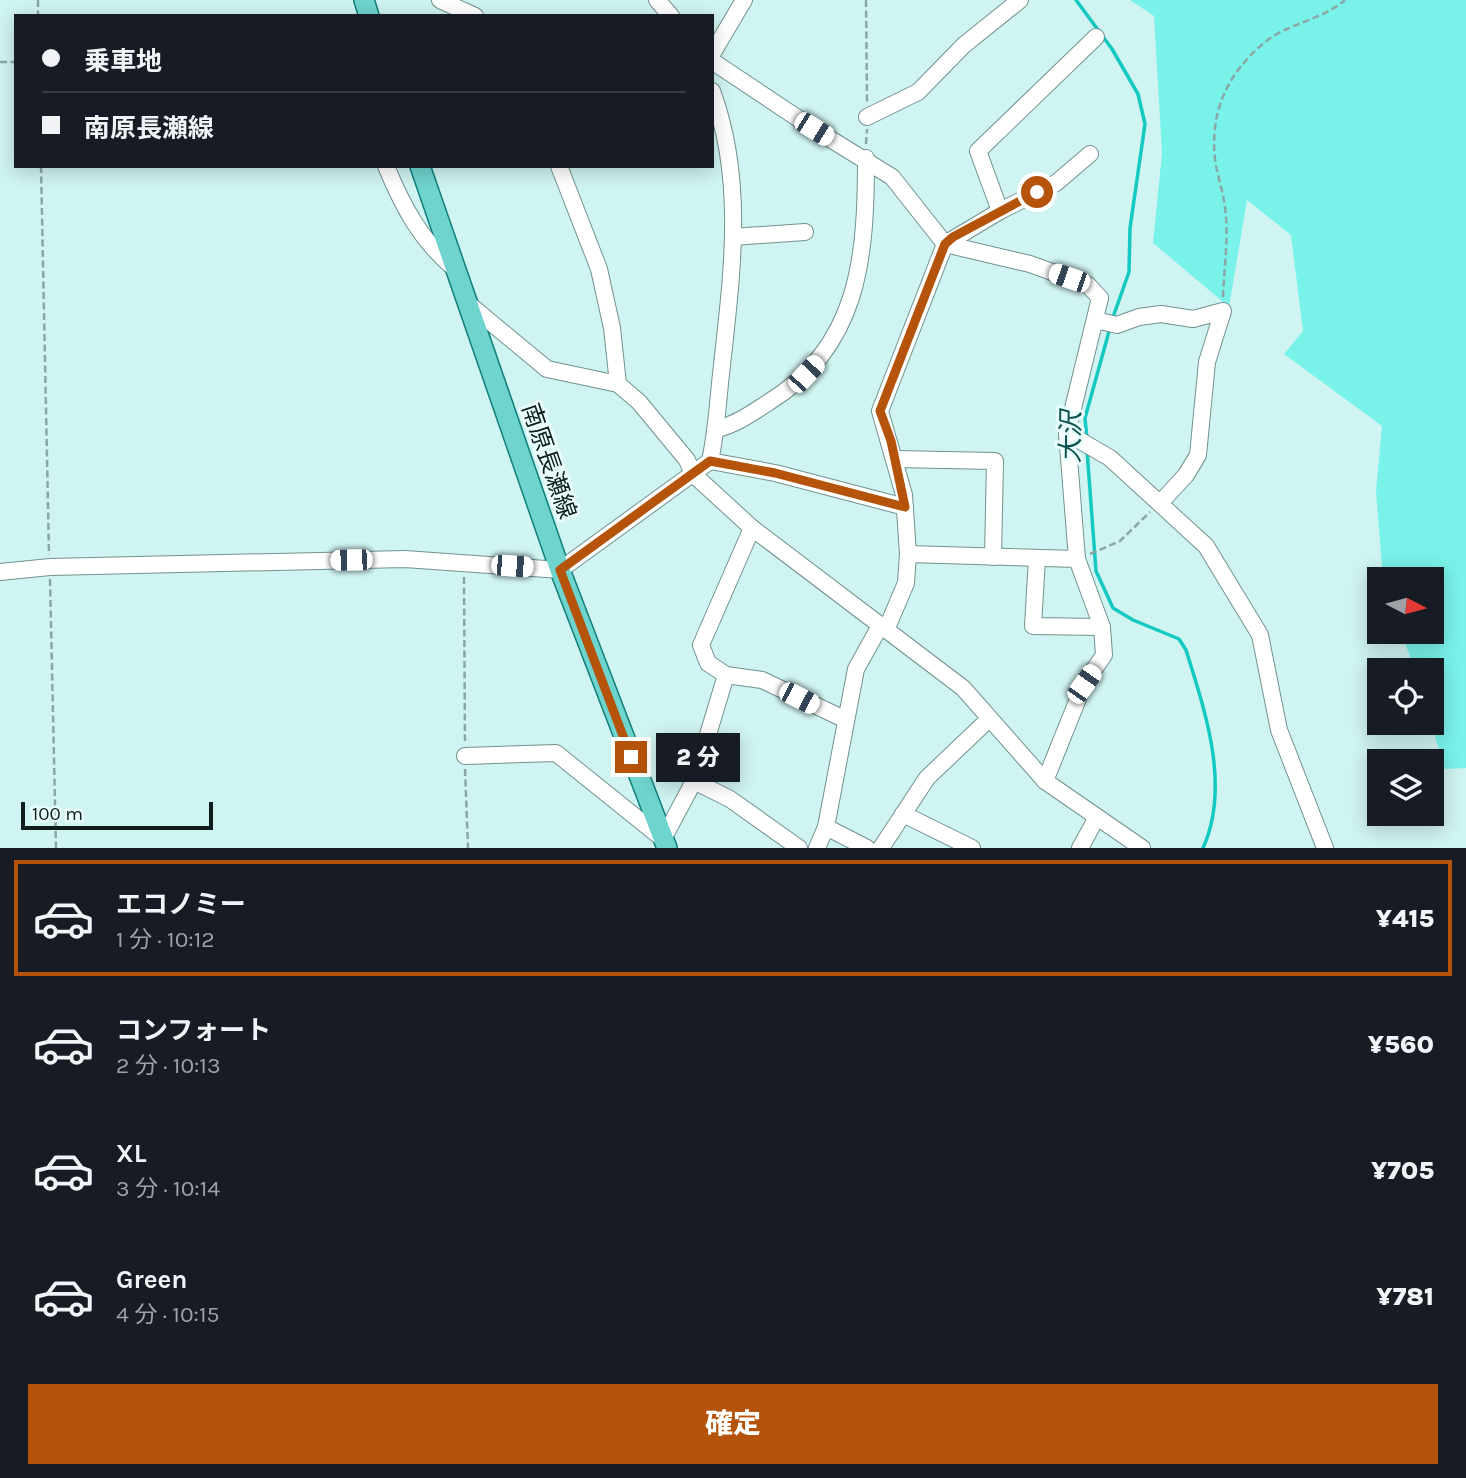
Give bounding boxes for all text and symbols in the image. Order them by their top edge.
text: 乗車地 [84,46,162,77]
car [791,109,838,149]
text: 南原長瀬線 [84,113,214,144]
route start [1021,176,1053,208]
car [1046,261,1093,295]
car [784,351,829,397]
street label: 南原長瀬線 [516,400,582,522]
water label: 大沢 [1055,408,1087,463]
car [330,549,373,571]
car [491,554,534,578]
north arrow [1367,567,1444,644]
map controls [1367,567,1444,826]
button: locate [1367,658,1444,735]
car [1064,661,1105,707]
car [776,679,823,717]
callout: 2 分 [656,732,740,782]
route end [615,741,647,773]
text: 2 分 [676,744,720,771]
button: layers [1367,749,1444,826]
scale bar [21,799,214,831]
text: 100 m [32,803,83,825]
icon: car [32,887,95,950]
text: エコノミー [116,889,246,920]
text: ¥415 [1376,903,1434,934]
text: 1 分 · 10:12 [116,926,215,953]
icon: car [32,1013,95,1076]
text: コンフォート [116,1015,271,1046]
text: ¥560 [1368,1029,1434,1060]
text: 2 分 · 10:13 [116,1052,221,1079]
text: XL [116,1138,147,1169]
icon: car [32,1139,95,1202]
text: ¥705 [1371,1155,1434,1186]
text: 3 分 · 10:14 [116,1175,220,1202]
text: Green [116,1264,188,1295]
icon: car [32,1265,95,1328]
text: ¥781 [1376,1281,1434,1312]
text: 4 分 · 10:15 [116,1301,219,1328]
button: 確定 [28,1384,1438,1464]

